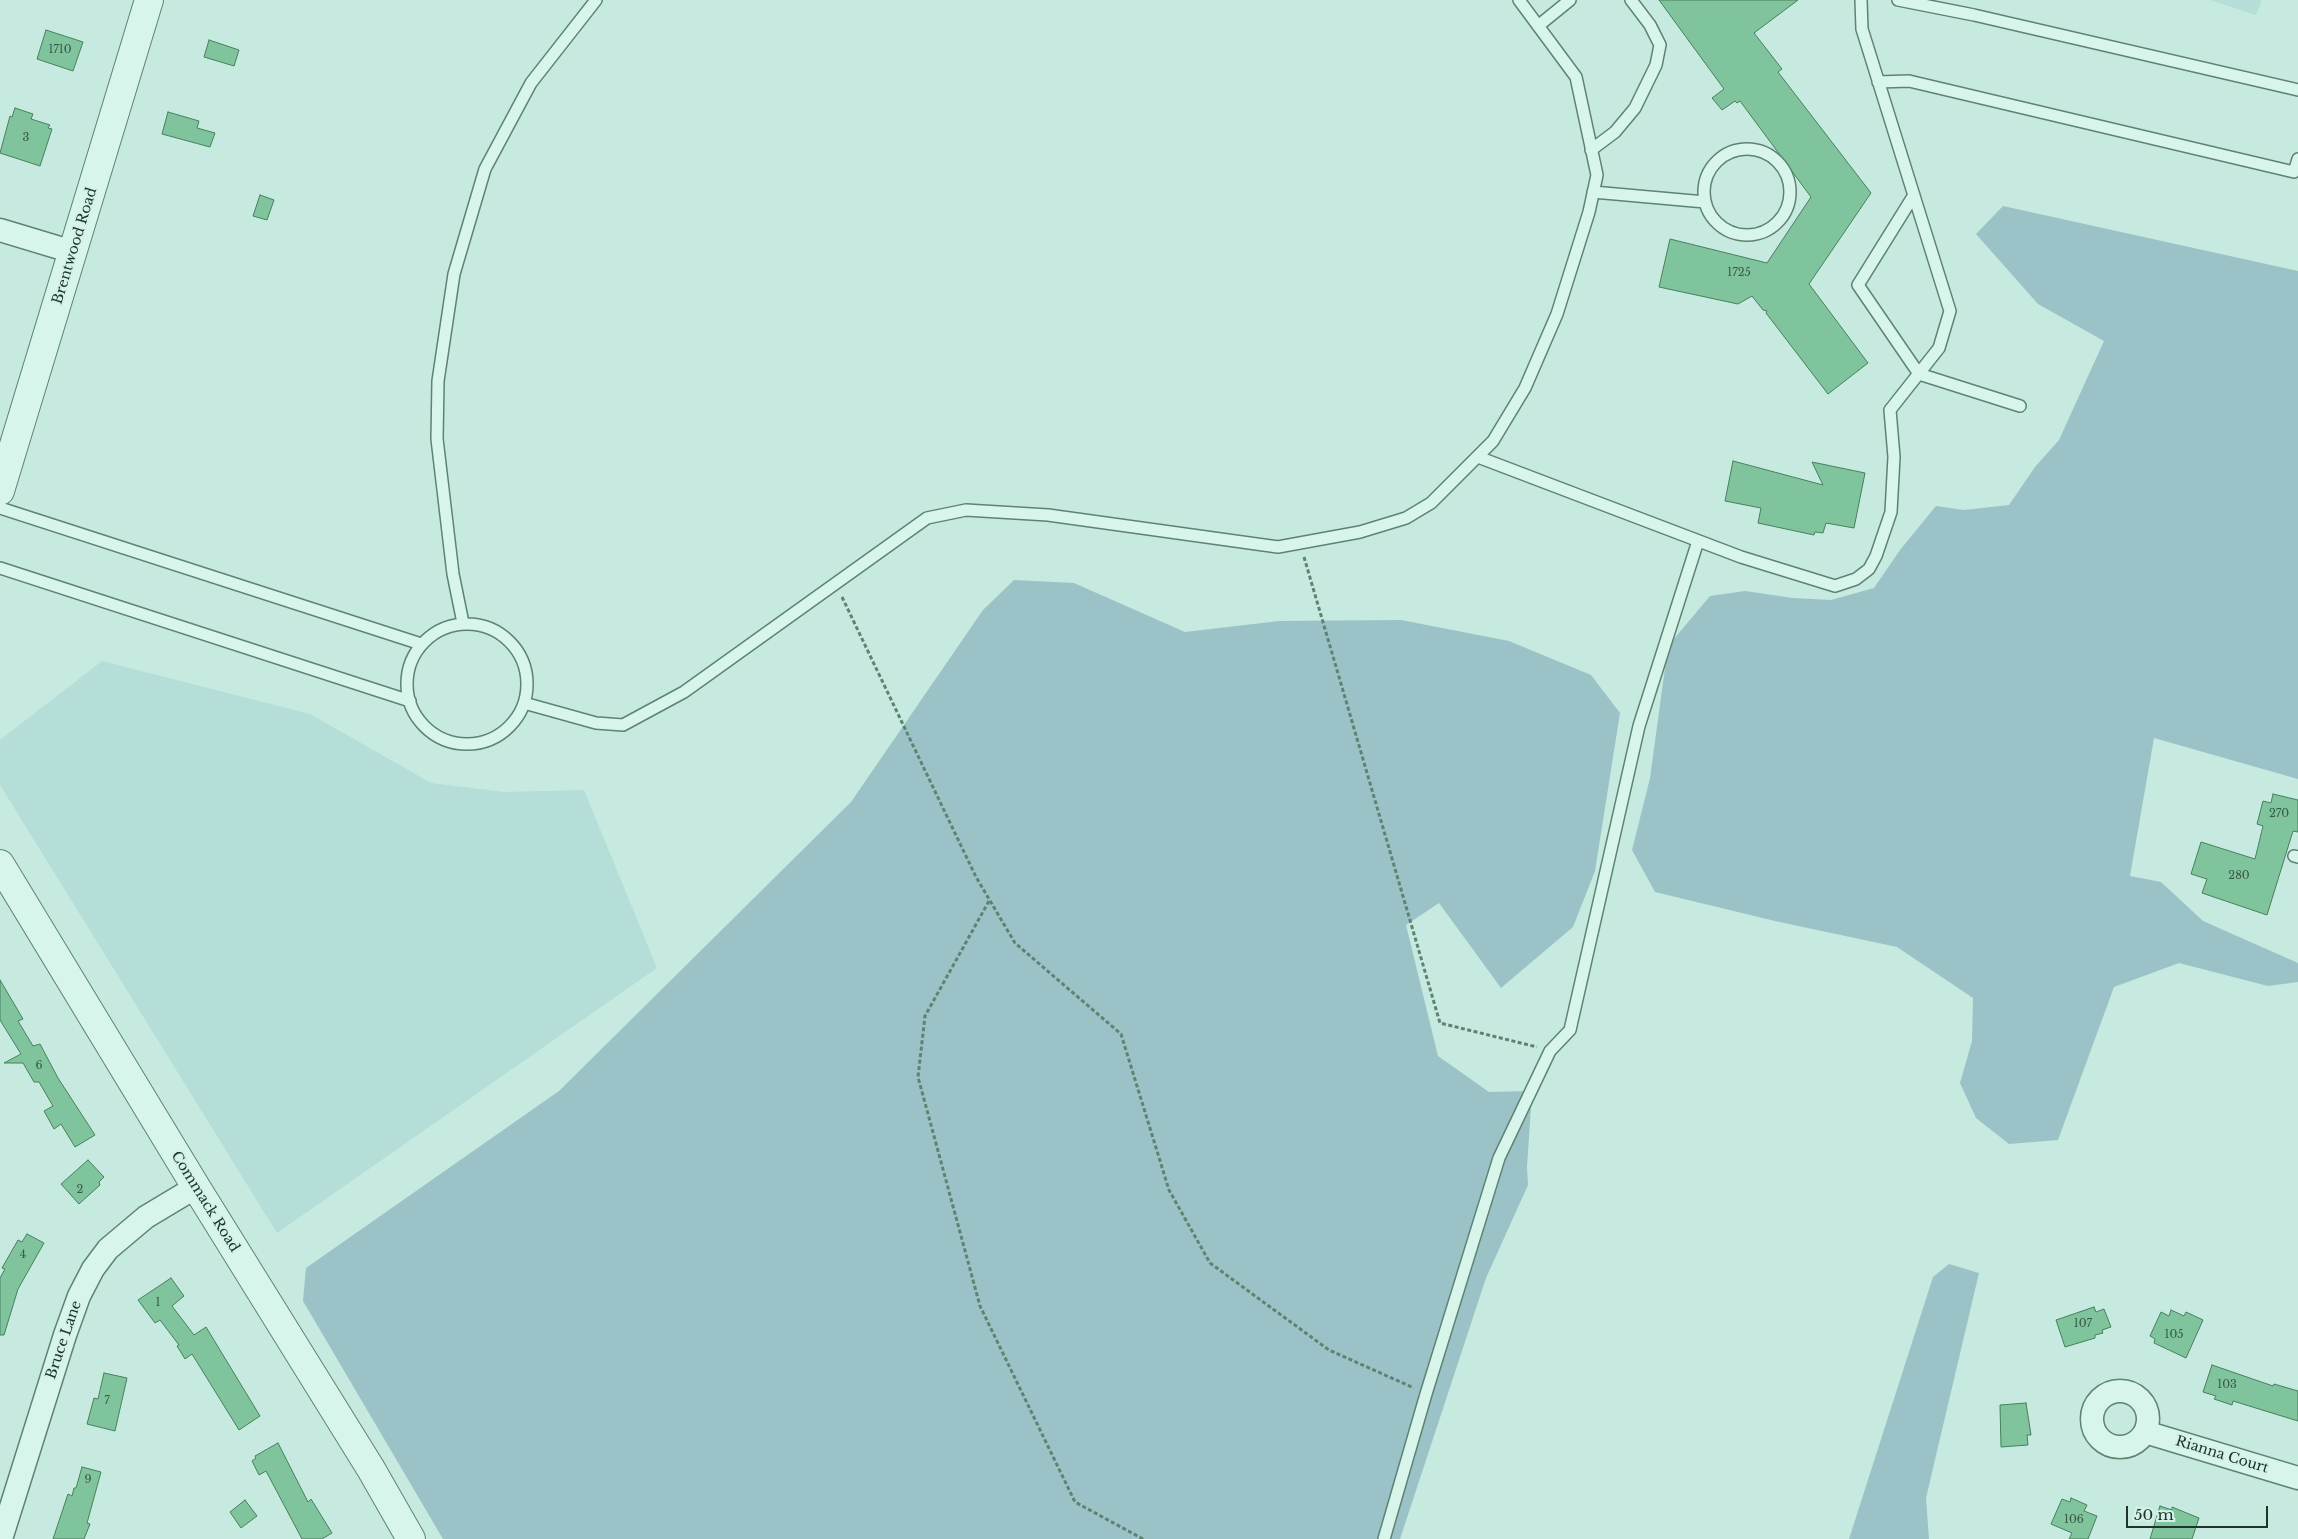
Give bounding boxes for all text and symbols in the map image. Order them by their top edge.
house number: 1710 [48,43,72,57]
house number: 3 [23,131,29,145]
street label: Brentwood Road [49,186,101,306]
house number: 1725 [1727,266,1751,280]
house number: 270 [2269,807,2289,821]
house number: 280 [2228,869,2250,883]
house number: 6 [35,1059,43,1073]
street label: Commack Road [167,1149,243,1255]
house number: 2 [77,1183,83,1197]
house number: 4 [20,1248,26,1262]
house number: 1 [156,1296,160,1310]
street label: Bruce Lane [43,1299,85,1381]
house number: 107 [2074,1317,2092,1331]
house number: 105 [2164,1328,2184,1342]
house number: 103 [2217,1378,2237,1392]
house number: 7 [104,1394,110,1408]
street label: Rianna Court [2173,1433,2271,1477]
house number: 9 [84,1473,92,1487]
scale bar [2128,1496,2270,1528]
text: 50 m [2134,1505,2174,1524]
house number: 106 [2064,1513,2084,1527]

